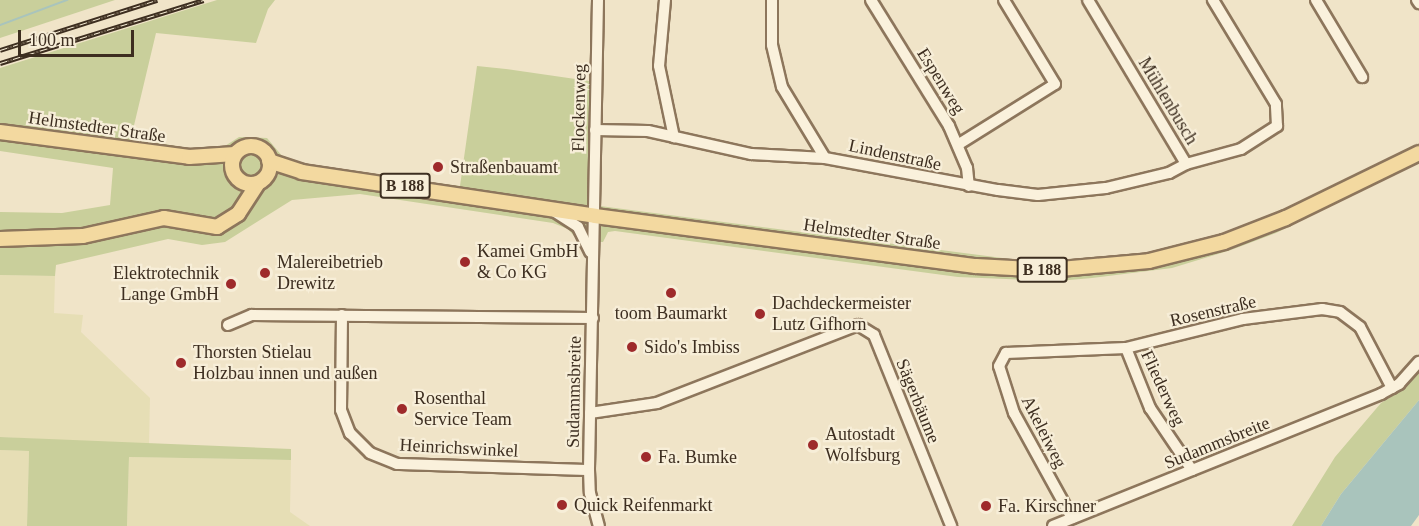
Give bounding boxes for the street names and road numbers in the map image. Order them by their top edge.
street label: Espenweg [912,44,970,118]
street label: Mühlenbusch [1134,53,1202,149]
street label: Flockenweg [567,64,591,152]
street label: Helmstedter Straße [27,107,167,147]
street label: Lindenstraße [847,135,943,175]
road number: B 188 [380,173,430,199]
street label: Helmstedter Straße [802,214,942,254]
road number: B 188 [1016,257,1068,283]
street label: Rosenstraße [1168,291,1258,331]
street label: Sudammsbreite [562,336,586,448]
street label: Fliederweg [1136,347,1190,429]
street label: Sägerbäume [891,356,945,446]
street label: Akeleiweg [1017,392,1071,472]
street label: Sudammsbreite [1161,412,1273,474]
street label: Heinrichswinkel [399,434,519,462]

